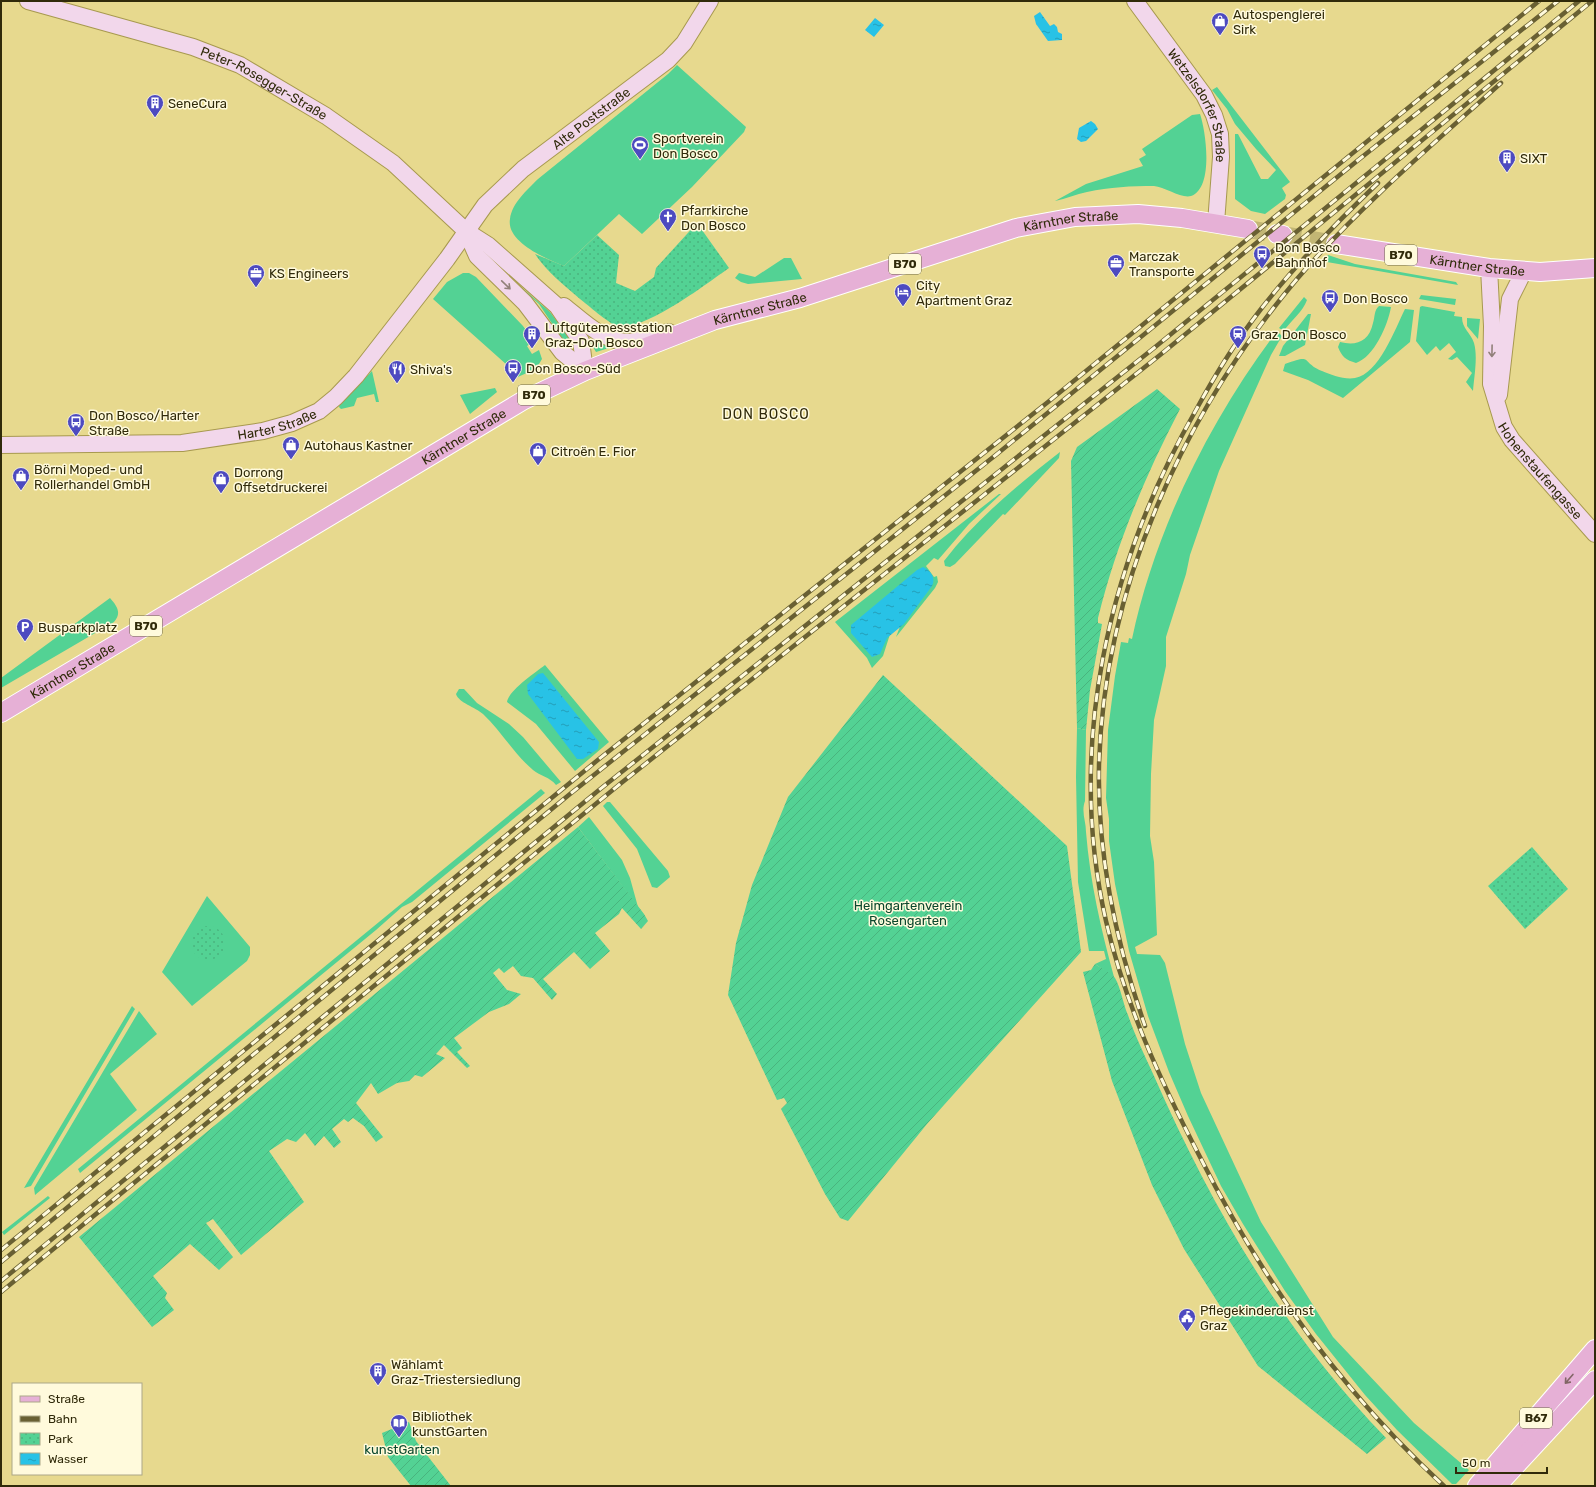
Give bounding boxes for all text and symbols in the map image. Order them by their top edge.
place label: Autospenglerei Sirk [1233,7,1325,37]
shop icon: Autospenglerei Sirk [1210,11,1230,36]
street label: Peter-Rosegger-Straße [199,43,330,123]
street label: Wetzelsdorfer Straße [1165,46,1229,163]
street label: Alte Poststraße [549,84,633,152]
building icon: SeneCura [145,93,165,118]
place label: SeneCura [168,96,227,111]
place label: Sportverein Don Bosco [653,131,724,161]
sports icon: Sportverein Don Bosco [630,135,650,160]
building icon: SIXT [1497,148,1517,173]
place label: SIXT [1520,151,1548,166]
place label: Pfarrkirche Don Bosco [681,203,748,233]
church icon: Pfarrkirche Don Bosco [658,207,678,232]
street label: Kärntner Straße [1022,207,1119,234]
place label: Don Bosco Bahnhof [1275,240,1340,270]
bus stop icon: Don Bosco Bahnhof [1252,244,1272,269]
road number: B70 [1385,245,1417,265]
place label: Marczak Transporte [1129,249,1195,279]
street label: Kärntner Straße [1429,251,1526,278]
office icon: Marczak Transporte [1106,253,1126,278]
road number: B70 [889,254,921,274]
office icon: KS Engineers [246,263,266,288]
place label: KS Engineers [269,266,349,282]
place label: City Apartment Graz [916,278,1012,308]
one-way arrow [501,280,511,289]
hotel icon: City Apartment Graz [893,282,913,307]
bus stop icon: Don Bosco [1320,288,1340,313]
street label: Kärntner Straße [712,289,808,328]
place label: Don Bosco [1343,291,1408,306]
place label: Luftgütemessstation Graz-Don Bosco [545,320,672,350]
building icon: Luftgütemessstation Graz-Don Bosco [522,324,542,349]
station icon: Graz Don Bosco [1228,324,1248,349]
place label: Graz Don Bosco [1251,327,1347,342]
one-way arrow [1488,344,1496,357]
bus stop icon: Don Bosco-Süd [503,358,523,383]
restaurant icon: Shiva's [387,359,407,384]
place label: Don Bosco-Süd [526,361,621,376]
place label: Shiva's [410,362,452,377]
road number: B70 [518,385,550,405]
street label: Kärntner Straße [418,405,509,467]
street label: Harter Straße [236,406,319,442]
district label: DON BOSCO [722,406,810,423]
place label: Don Bosco/Harter Straße [89,408,199,438]
bus stop icon: Don Bosco/Harter Straße [66,412,86,437]
street label: Hohenstaufengasse [1495,420,1586,522]
shop icon: Autohaus Kastner [281,435,301,460]
place label: Autohaus Kastner [304,438,412,453]
shop icon: Citroën E. Fior [528,441,548,466]
place label: Citroën E. Fior [551,444,636,459]
place label: Börni Moped- und Rollerhandel GmbH [34,462,150,492]
place label: Dorrong Offsetdruckerei [234,465,327,495]
shop icon: Börni Moped- und Rollerhandel GmbH [11,466,31,491]
shop icon: Dorrong Offsetdruckerei [211,469,231,494]
road number: B70 [130,616,162,636]
parking icon: Busparkplatz [15,617,35,642]
place label: Busparkplatz [38,620,118,635]
street label: Kärntner Straße [27,639,117,701]
park label: Heimgartenverein Rosengarten [854,898,962,929]
place label: Pflegekinderdienst Graz [1200,1303,1314,1333]
public building icon: Pflegekinderdienst Graz [1177,1307,1197,1332]
place label: Wählamt Graz-Triestersiedlung [391,1357,521,1388]
building icon: Wählamt Graz-Triestersiedlung [368,1361,388,1386]
one-way arrow [1565,1373,1574,1384]
legend [12,1383,142,1475]
text: Straße [48,1392,85,1406]
road number: B67 [1520,1408,1552,1428]
place label: Bibliothek kunstGarten [412,1409,487,1439]
text: Bahn [48,1412,77,1426]
library icon: Bibliothek kunstGarten [389,1413,409,1438]
text: Park [48,1432,74,1446]
park label: kunstGarten [364,1442,440,1457]
scale bar [1456,1449,1547,1475]
text: Wasser [48,1452,88,1466]
text: 50 m [1462,1456,1490,1470]

